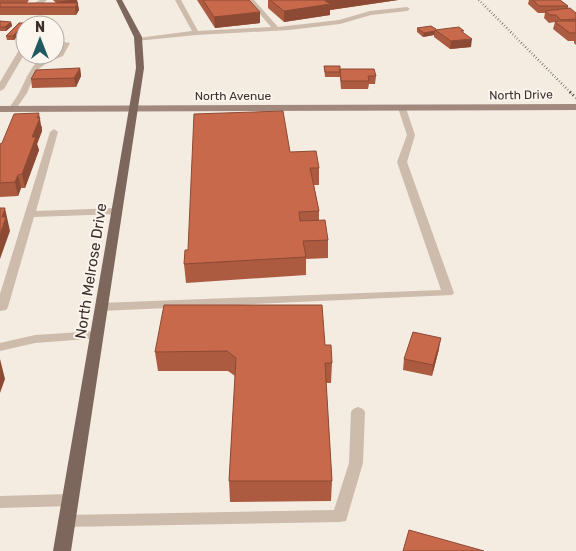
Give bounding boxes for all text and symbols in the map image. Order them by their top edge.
north arrow [15,15,65,65]
text: N [35,19,45,36]
street label: North Drive [489,87,553,103]
street label: North Avenue [195,89,271,103]
street label: North Melrose Drive [71,202,111,340]

